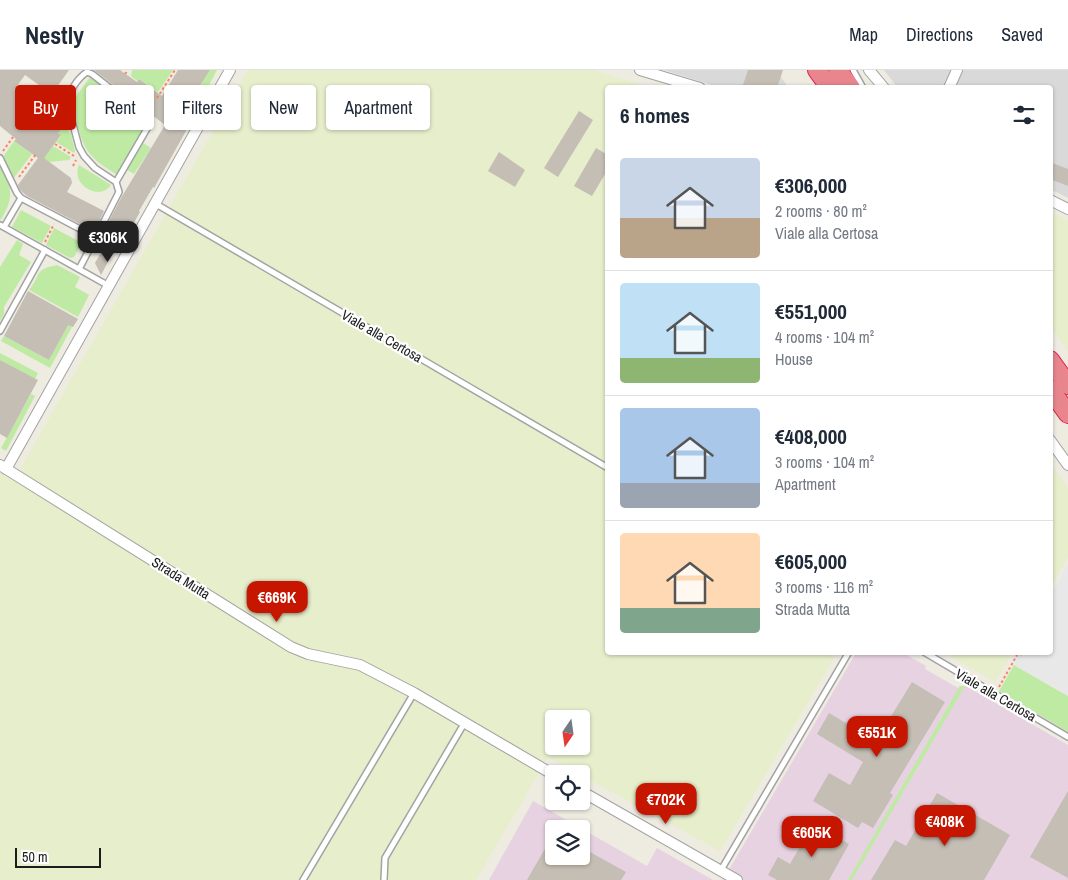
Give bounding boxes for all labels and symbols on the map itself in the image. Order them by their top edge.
pin: €306K [73,220,143,263]
street label: Viale alla Certosa [338,306,426,367]
street label: Strada Mutta [148,553,214,603]
pin: €669K [242,580,312,623]
street label: Viale alla Certosa [952,665,1040,726]
north arrow [545,710,590,755]
pin: €551K [842,716,912,758]
pin: €702K [631,782,701,825]
pin: €408K [910,804,980,847]
pin: €605K [777,816,847,858]
scale bar [15,845,101,868]

